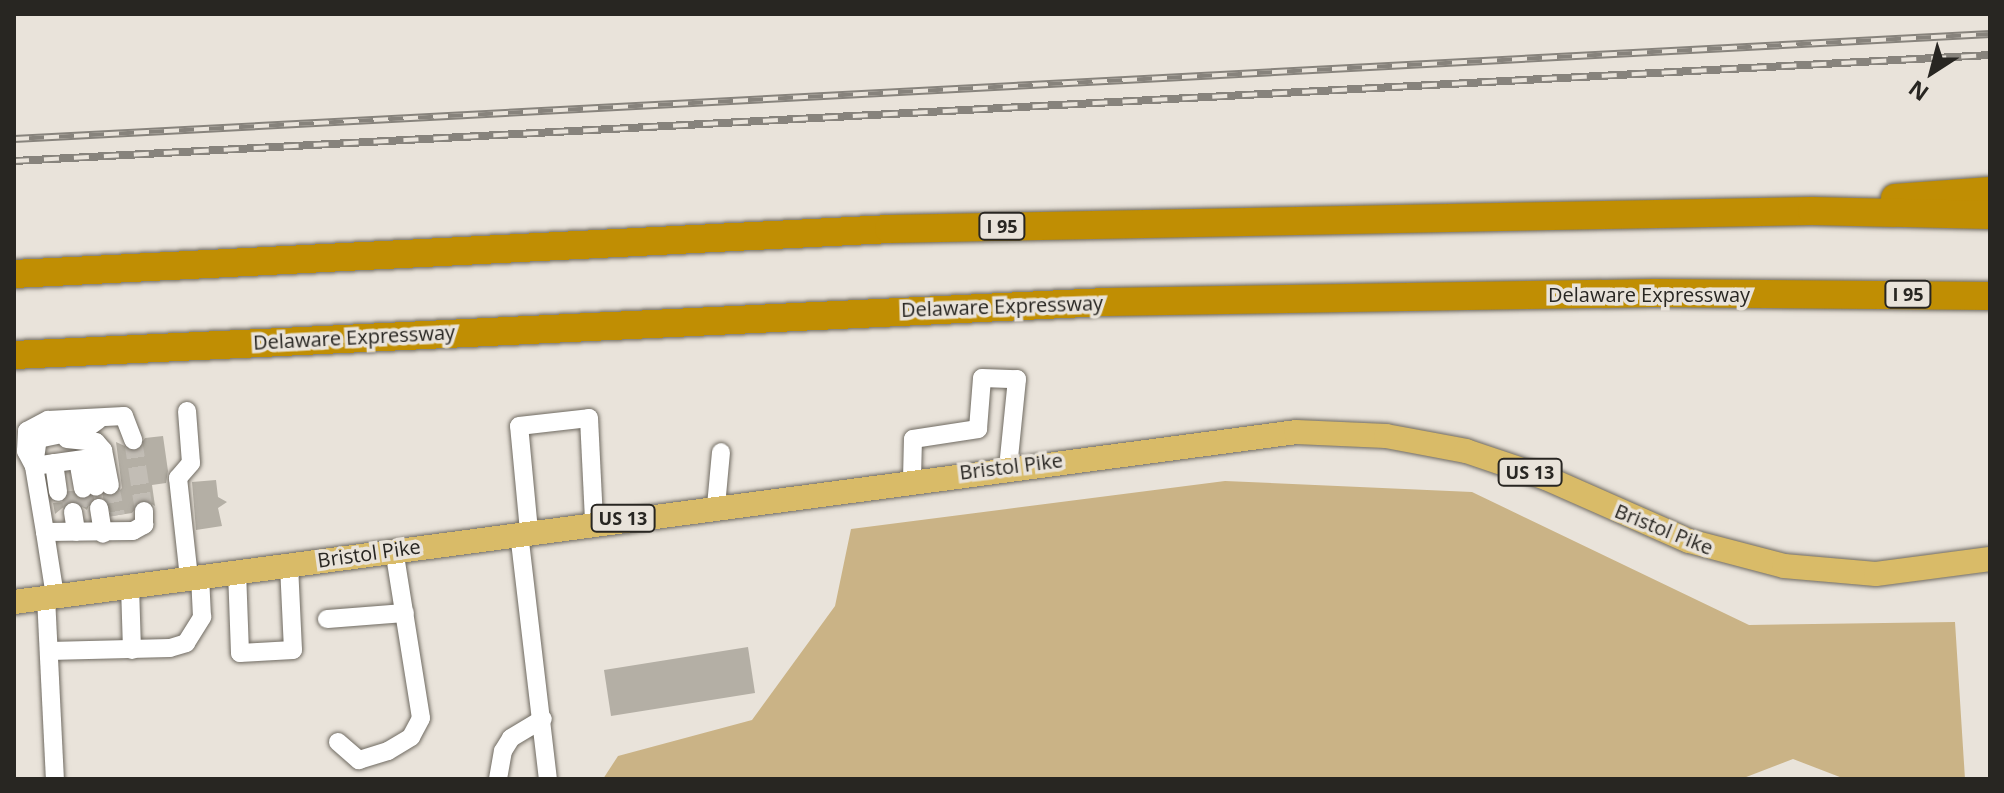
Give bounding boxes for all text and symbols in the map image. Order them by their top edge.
north arrow [1892,32,1972,112]
text: N [1902,74,1934,109]
road number: I 95 [978,212,1026,240]
road number: I 95 [1884,280,1932,308]
street label: Delaware Expressway [1548,282,1750,306]
street label: Delaware Expressway [901,290,1103,322]
street label: Delaware Expressway [252,320,456,354]
street label: Bristol Pike [958,448,1064,484]
road number: US 13 [1496,458,1564,486]
street label: Bristol Pike [1611,498,1717,560]
road number: US 13 [589,504,657,532]
street label: Bristol Pike [316,534,422,572]

